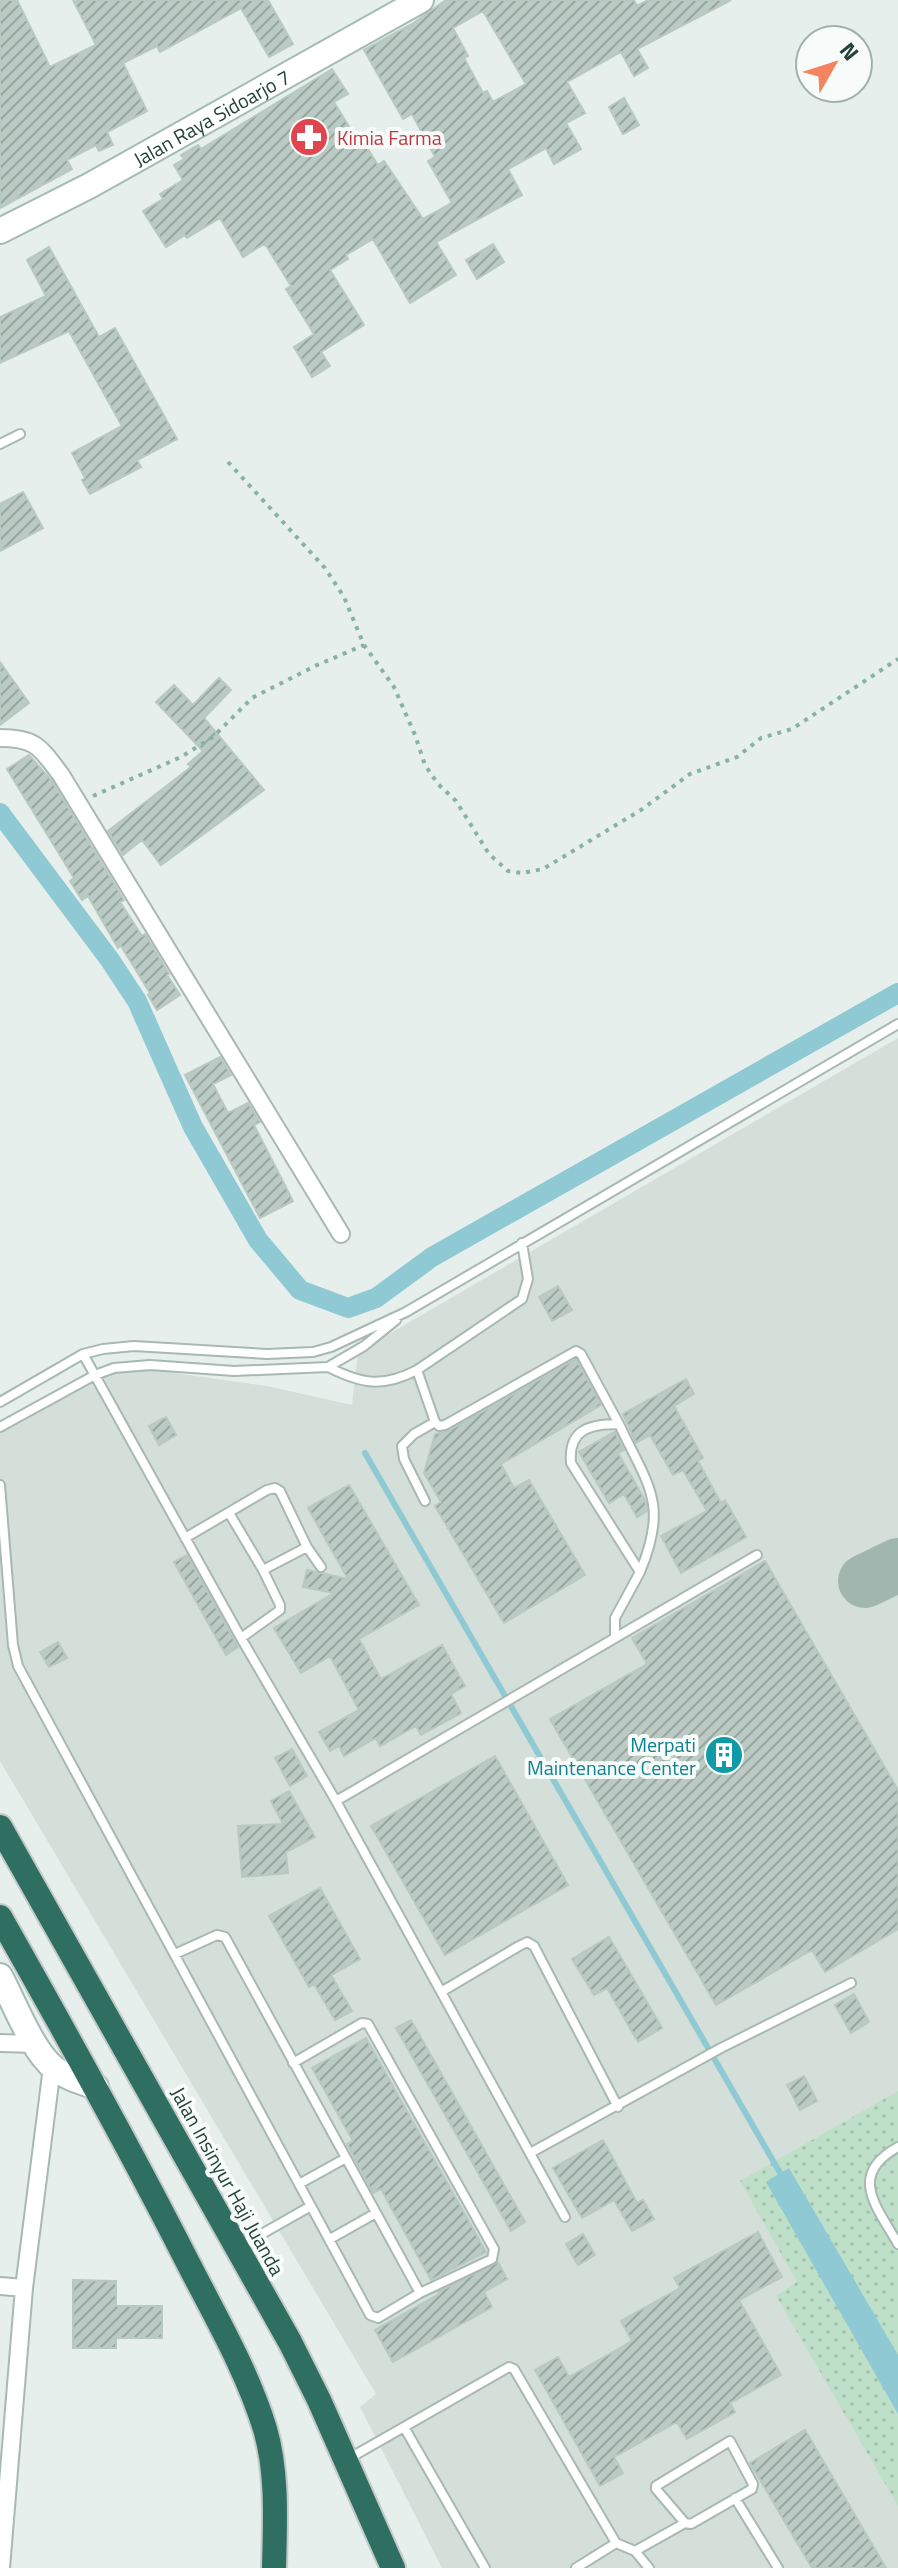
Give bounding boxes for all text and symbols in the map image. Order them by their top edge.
north arrow [794,24,874,104]
text: N [832,35,868,68]
street label: Jalan Raya Sidoarjo 7 [127,61,296,174]
pharmacy icon: Kimia Farma [288,116,330,158]
place label: Kimia Farma [337,122,442,153]
place label: Merpati Maintenance Center [527,1729,696,1783]
building icon: Merpati Maintenance Center [703,1734,745,1776]
street label: Jalan Insinyur Haji Juanda [163,2081,293,2281]

